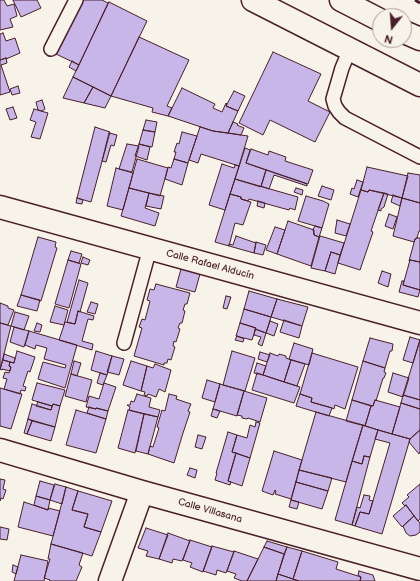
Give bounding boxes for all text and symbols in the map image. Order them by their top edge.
north arrow [372,8,412,48]
text: N [383,32,394,46]
street label: Calle Rafael Alducín [165,247,255,283]
street label: Calle Villasana [176,496,244,526]

